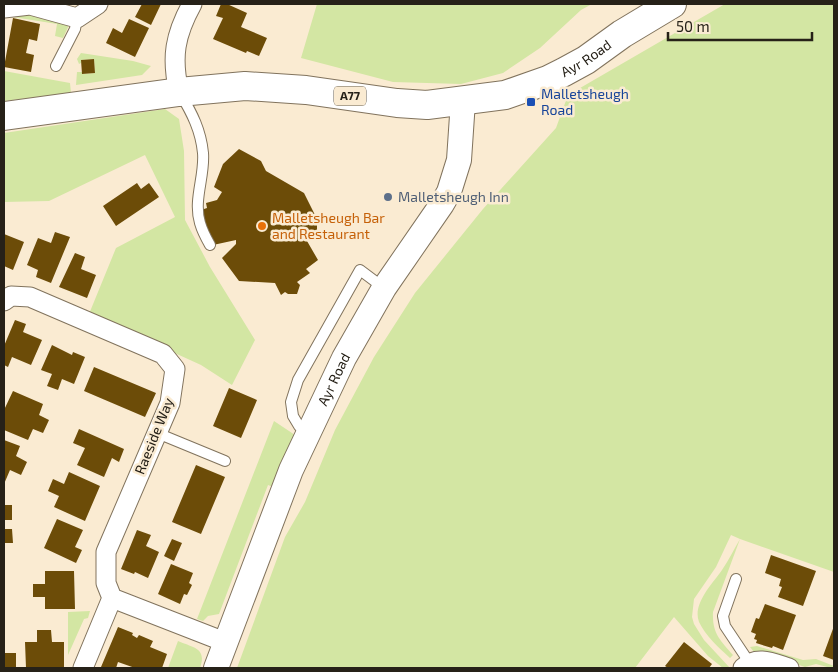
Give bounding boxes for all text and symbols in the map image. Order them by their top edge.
scale bar [668,10,812,42]
text: 50 m [676,17,710,35]
street label: Ayr Road [558,36,614,80]
place label: Malletsheugh Road [541,85,629,118]
road number: A77 [334,86,366,105]
marker: Malletsheugh Road [525,96,537,108]
place label: Malletsheugh Inn [398,188,509,205]
marker: Malletsheugh Inn [382,191,394,203]
place label: Malletsheugh Bar and Restaurant [272,209,385,242]
marker: Malletsheugh Bar and Restaurant [256,220,268,232]
street label: Ayr Road [314,349,353,408]
street label: Raeside Way [130,394,177,477]

